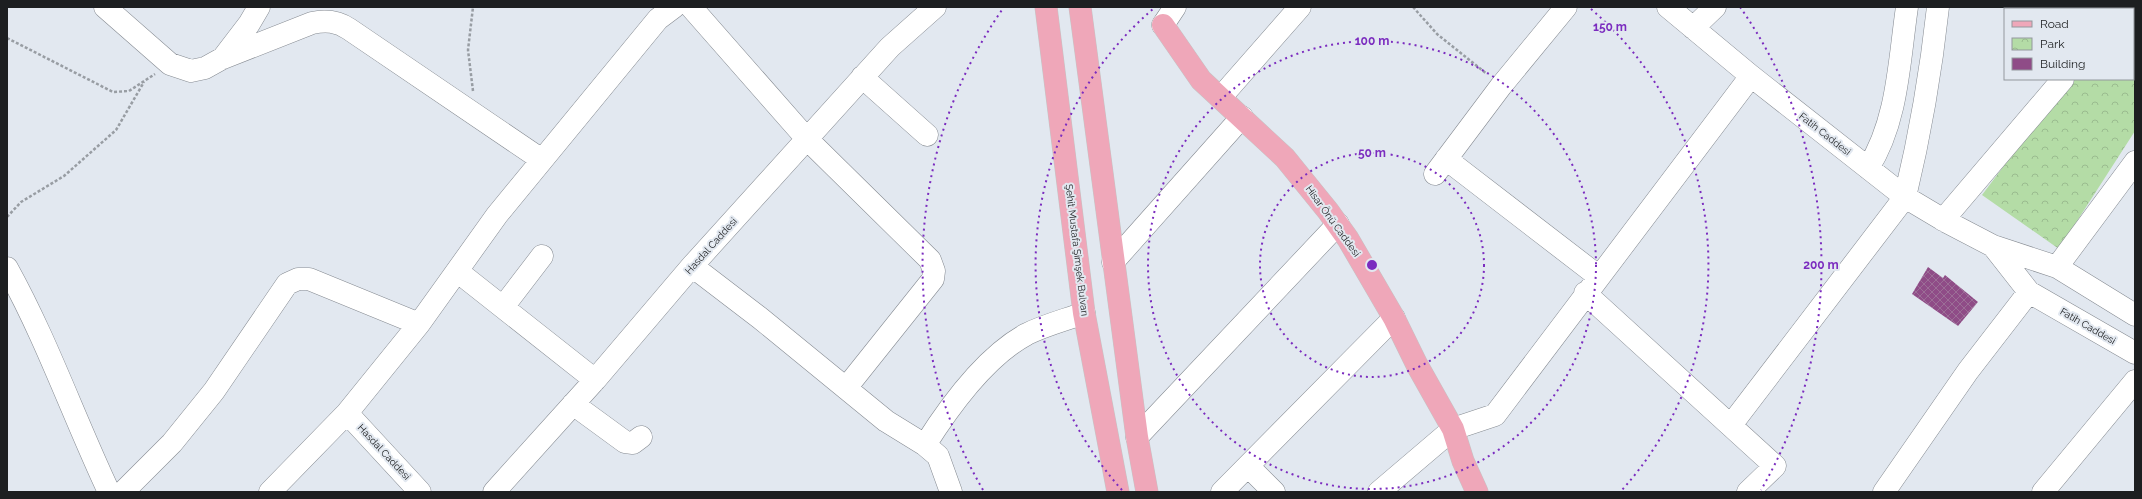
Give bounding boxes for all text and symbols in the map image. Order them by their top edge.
legend [2004,8,2134,80]
text: Road [2040,17,2069,31]
text: 150 m [1593,20,1627,34]
text: 100 m [1355,34,1389,48]
text: Park [2040,37,2065,51]
text: Building [2040,57,2086,71]
street label: Fatih Caddesi [1797,111,1853,157]
text: 50 m [1358,146,1386,160]
street label: Şehit Mustafa Şimşek Bulvarı [1063,183,1091,317]
street label: Hisar Önü Caddesi [1304,183,1362,259]
street label: Hasdal Caddesi [683,216,739,276]
centre of rings [1365,258,1379,272]
text: 200 m [1803,258,1839,272]
street label: Fatih Caddesi [2058,306,2118,346]
street label: Hasdal Caddesi [355,422,413,482]

